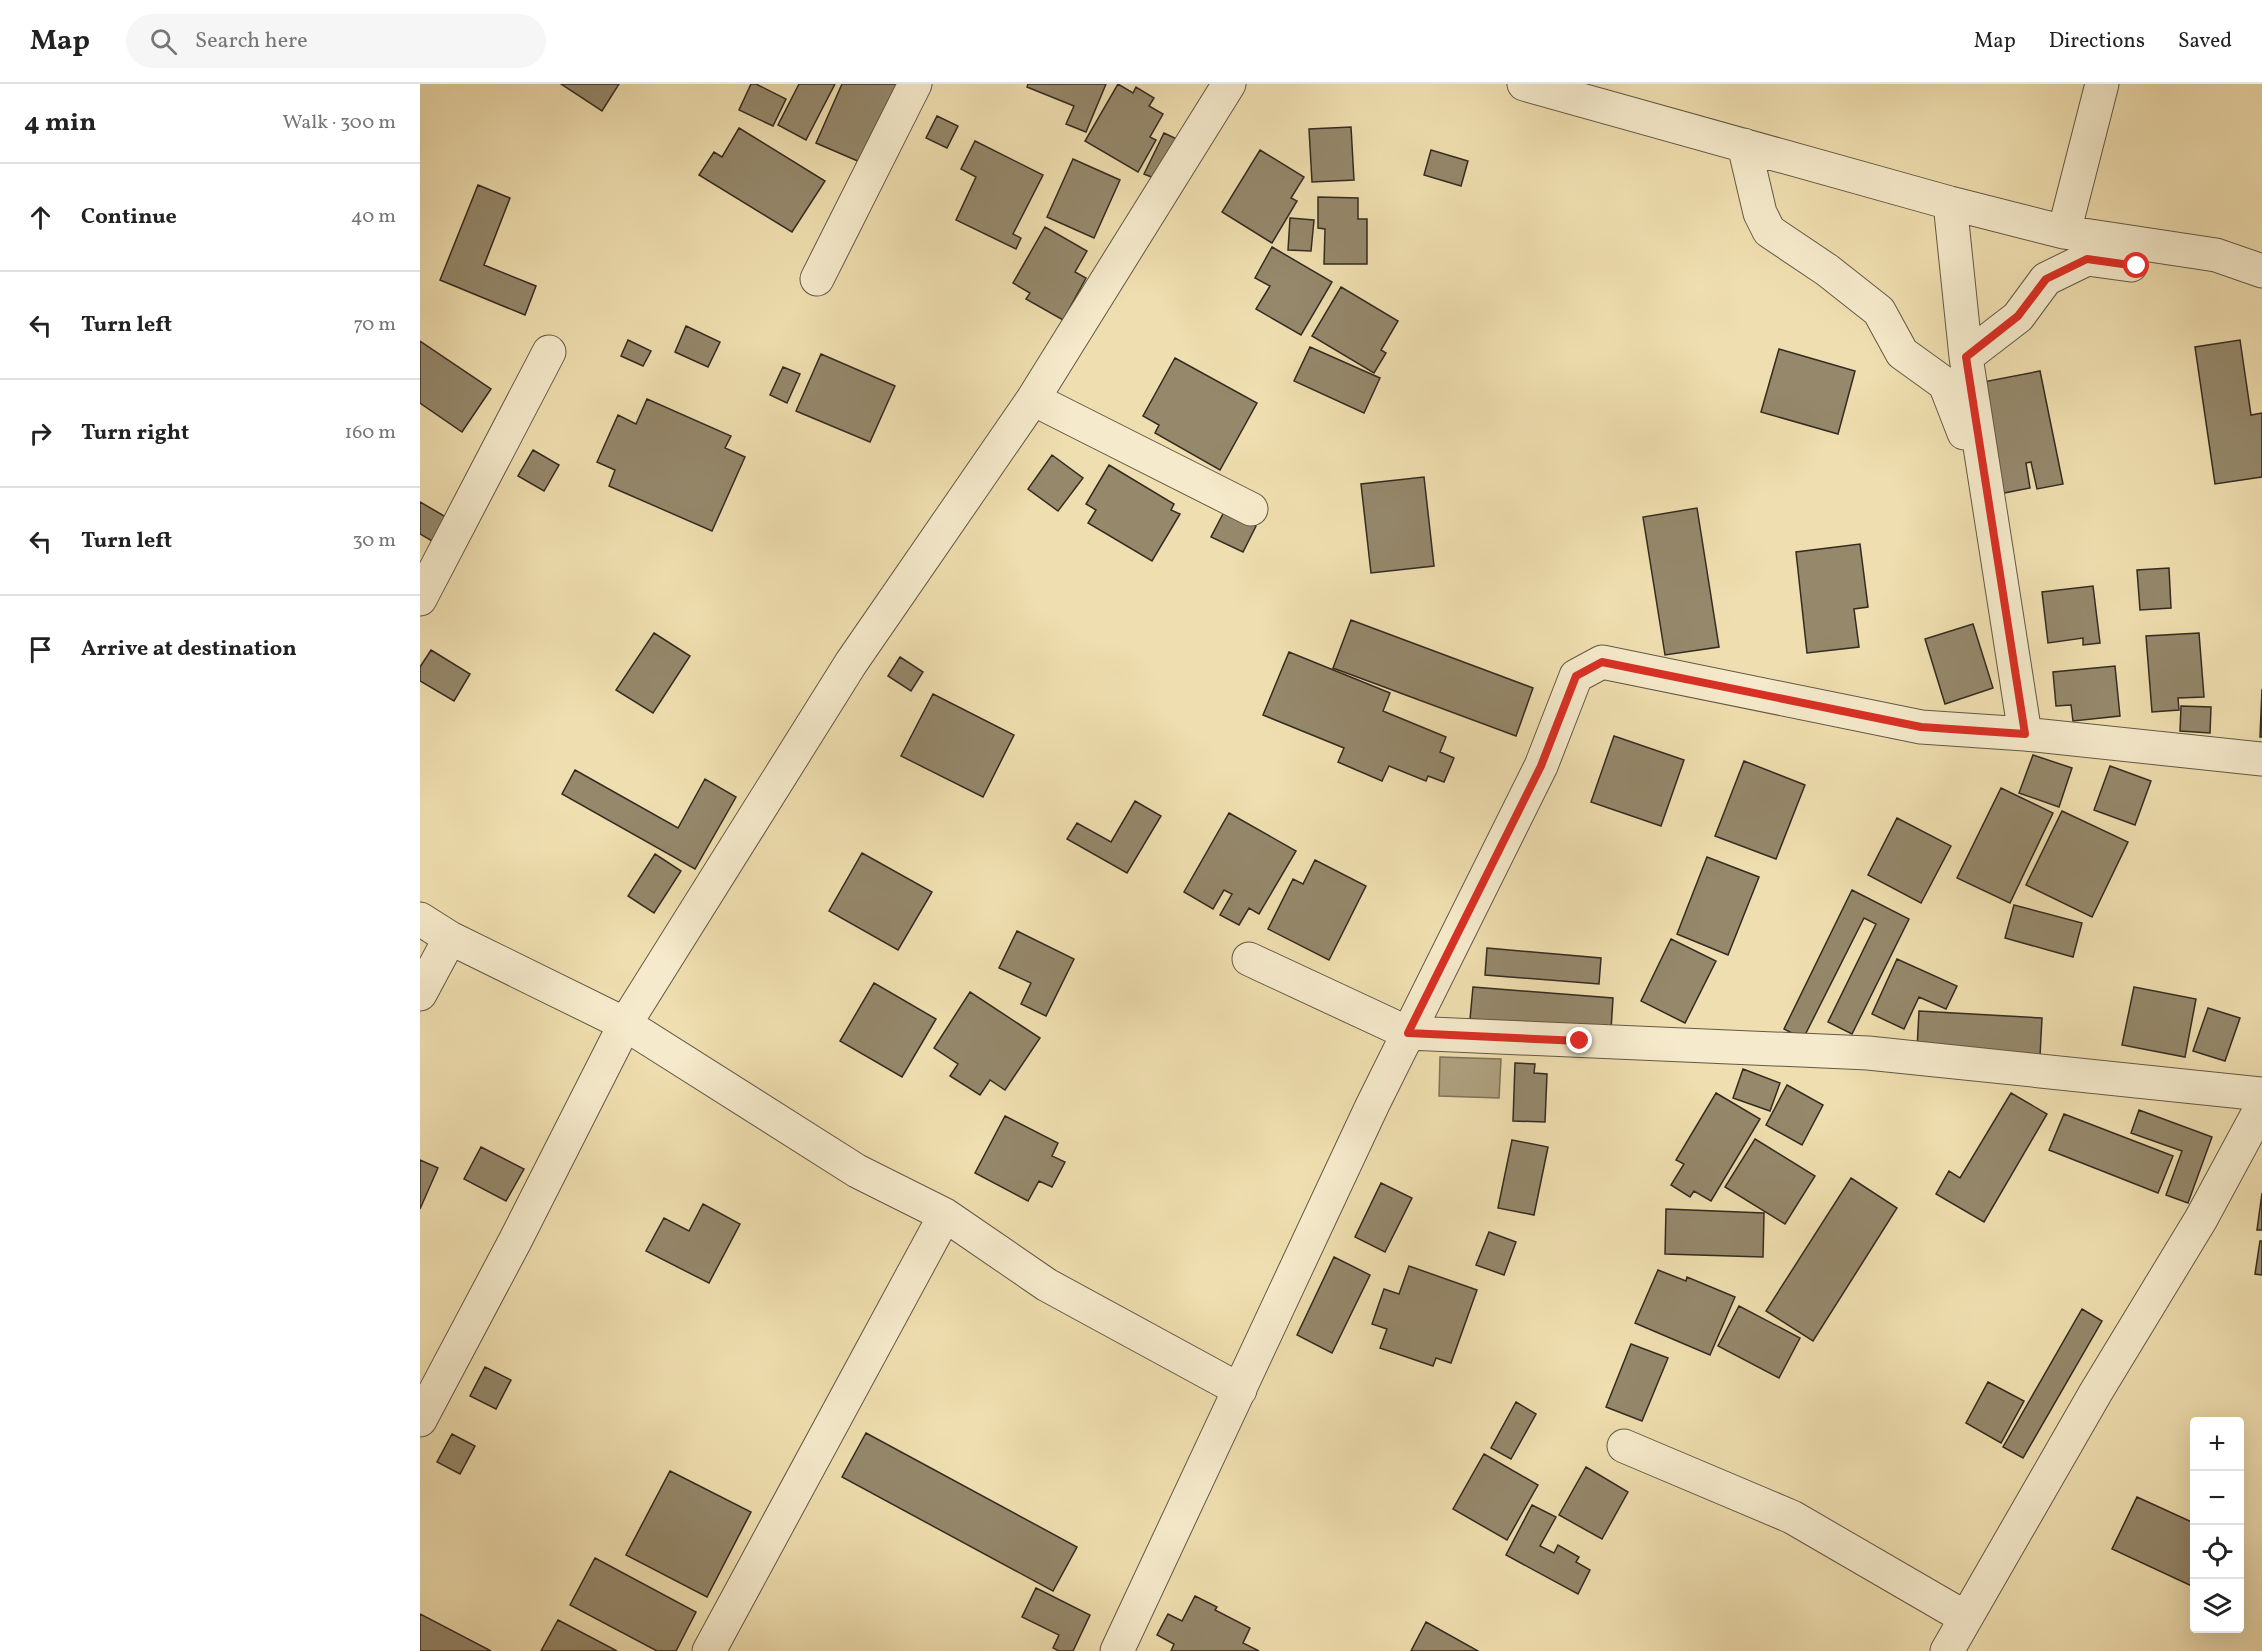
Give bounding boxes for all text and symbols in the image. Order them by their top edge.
search box [126,14,546,68]
text: Map [30,22,90,61]
icon: search [147,25,180,58]
text: Search here [195,26,308,57]
text: Map [1974,27,2016,56]
text: Directions [2049,27,2145,56]
text: Saved [2178,27,2232,56]
text: 4 min [24,105,96,141]
text: Walk · 300 m [283,109,396,137]
icon: ahead [24,201,57,234]
text: Continue [81,202,177,233]
text: 40 m [351,203,396,231]
route start [2123,252,2149,278]
icon: left [24,309,57,342]
text: Turn left [81,310,172,341]
text: 70 m [353,311,396,339]
icon: right [24,417,57,450]
text: Turn right [81,418,189,449]
text: 160 m [344,419,396,447]
icon: left [24,525,57,558]
text: Turn left [81,526,172,557]
text: 30 m [352,527,396,555]
icon: arrive [24,633,57,666]
text: Arrive at destination [81,634,297,665]
route end [1566,1027,1592,1053]
map controls [2190,1417,2244,1633]
button: + [2190,1417,2244,1471]
button: − [2190,1471,2244,1525]
button: locate [2190,1525,2244,1579]
button: layers [2190,1579,2244,1633]

